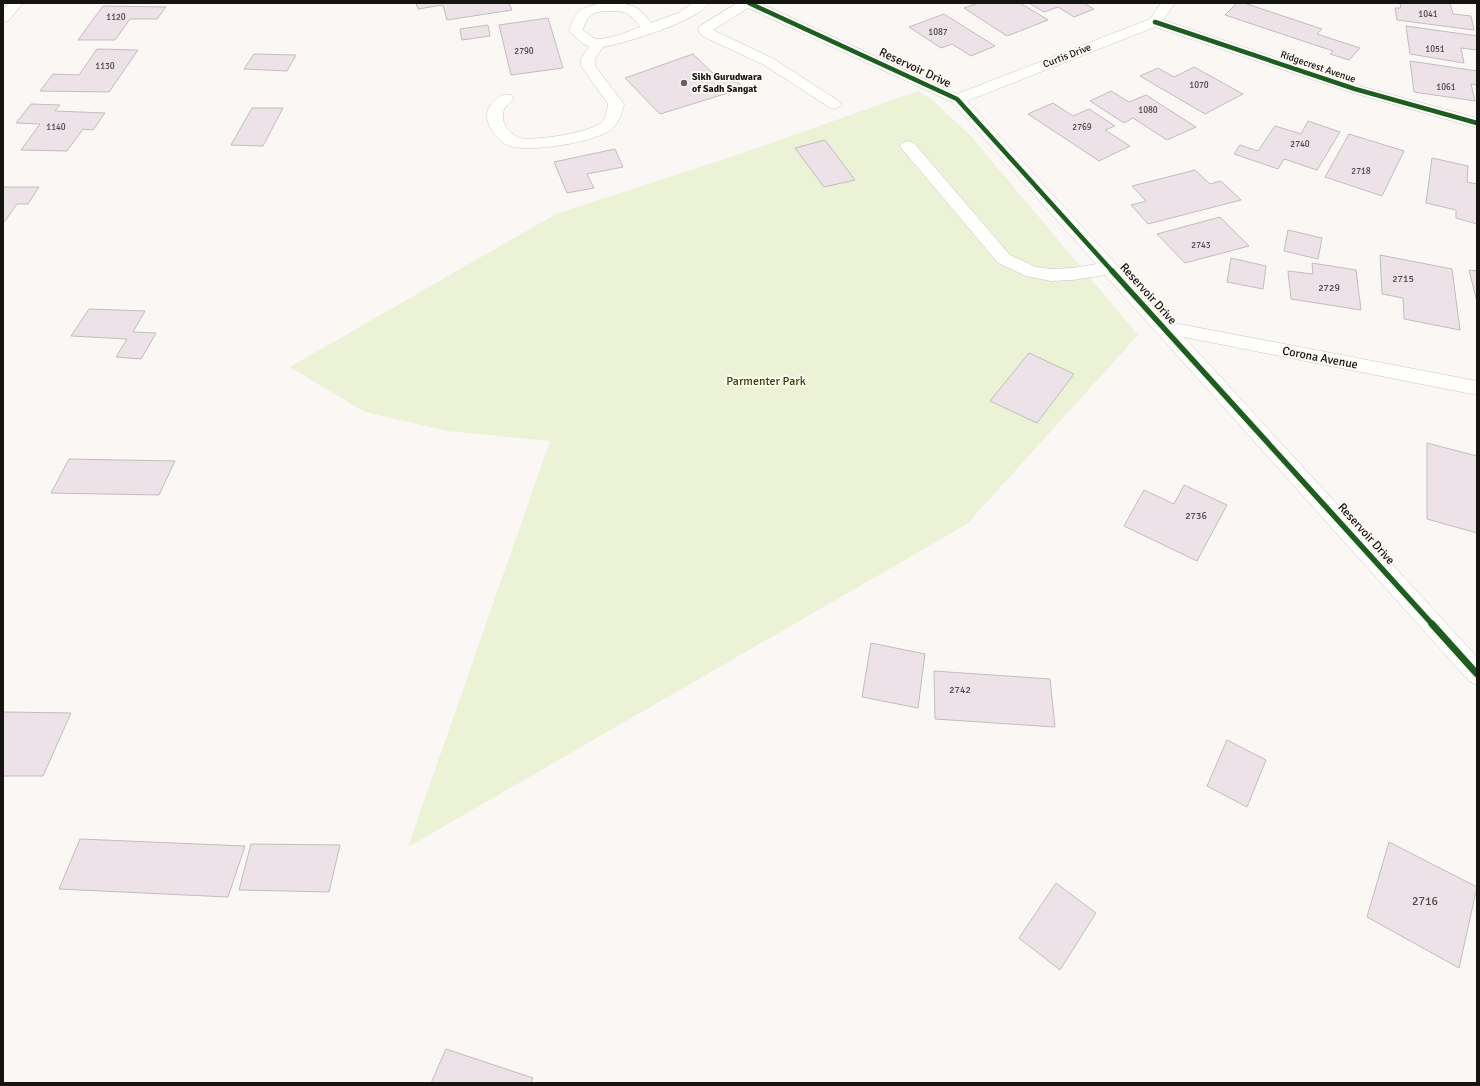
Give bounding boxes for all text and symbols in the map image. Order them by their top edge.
house number: 1041 [1418,9,1438,20]
house number: 1120 [106,12,126,23]
house number: 1087 [928,27,948,38]
street label: Curtis Drive [1041,41,1093,71]
house number: 1051 [1425,44,1445,55]
street label: Reservoir Drive [877,45,953,91]
house number: 2790 [514,46,534,57]
street label: Ridgecrest Avenue [1279,48,1357,86]
house number: 1130 [95,61,115,72]
place label: Sikh Gurudwara of Sadh Sangat [692,71,762,95]
marker: Sikh Gurudwara of Sadh Sangat [679,78,689,88]
house number: 1070 [1189,80,1209,91]
house number: 1061 [1436,82,1456,93]
house number: 1080 [1138,105,1158,116]
house number: 1140 [46,122,66,133]
house number: 2769 [1072,122,1092,133]
house number: 2740 [1290,139,1310,150]
house number: 2718 [1351,166,1371,177]
house number: 2743 [1191,240,1211,251]
street label: Reservoir Drive [1116,260,1180,328]
house number: 2715 [1392,273,1414,285]
house number: 2729 [1318,282,1340,294]
street label: Corona Avenue [1281,343,1359,373]
park label: Parmenter Park [726,374,806,389]
street label: Reservoir Drive [1334,500,1398,568]
house number: 2736 [1185,510,1207,522]
house number: 2742 [949,684,971,696]
house number: 2716 [1412,894,1438,909]

